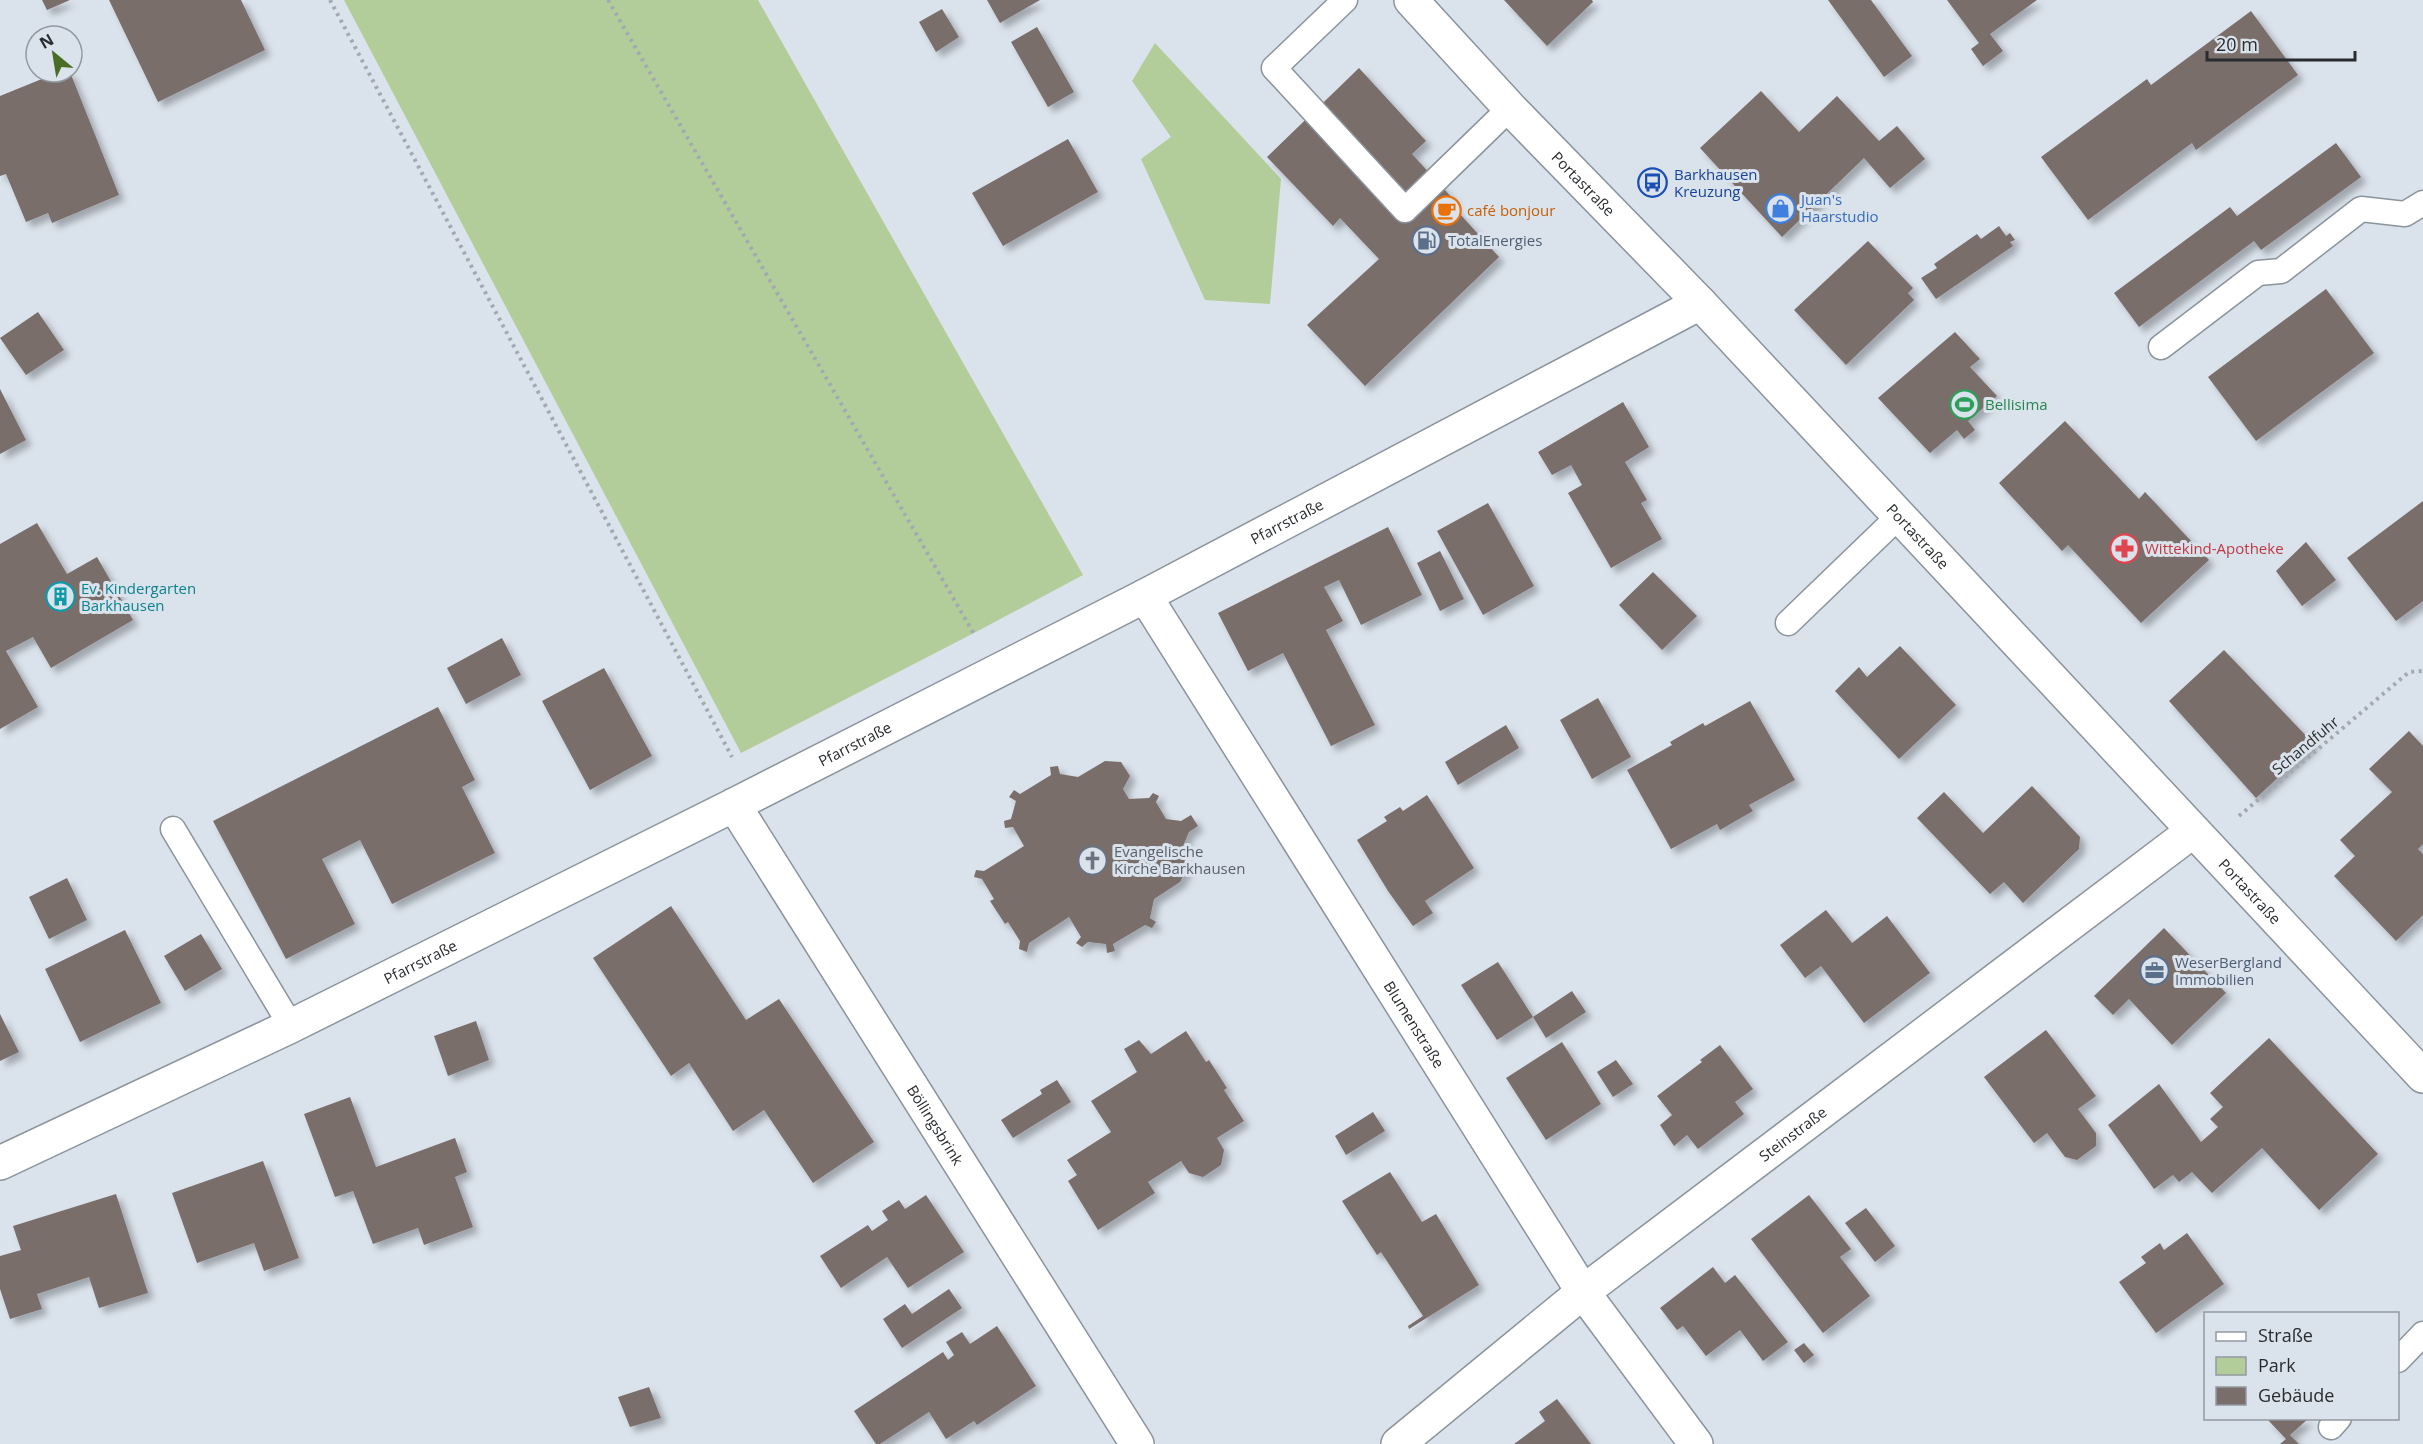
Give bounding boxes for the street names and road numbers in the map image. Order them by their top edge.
street label: Portastraße [1548,147,1620,220]
street label: Pfarrstraße [1247,494,1326,549]
street label: Portastraße [1883,499,1954,573]
street label: Schandfuhr [2268,711,2342,779]
street label: Pfarrstraße [815,717,895,771]
street label: Portastraße [2215,854,2286,928]
street label: Pfarrstraße [380,935,460,988]
street label: Blumenstraße [1380,977,1449,1071]
street label: Böllingsbrink [903,1081,968,1169]
street label: Steinstraße [1755,1102,1830,1166]

